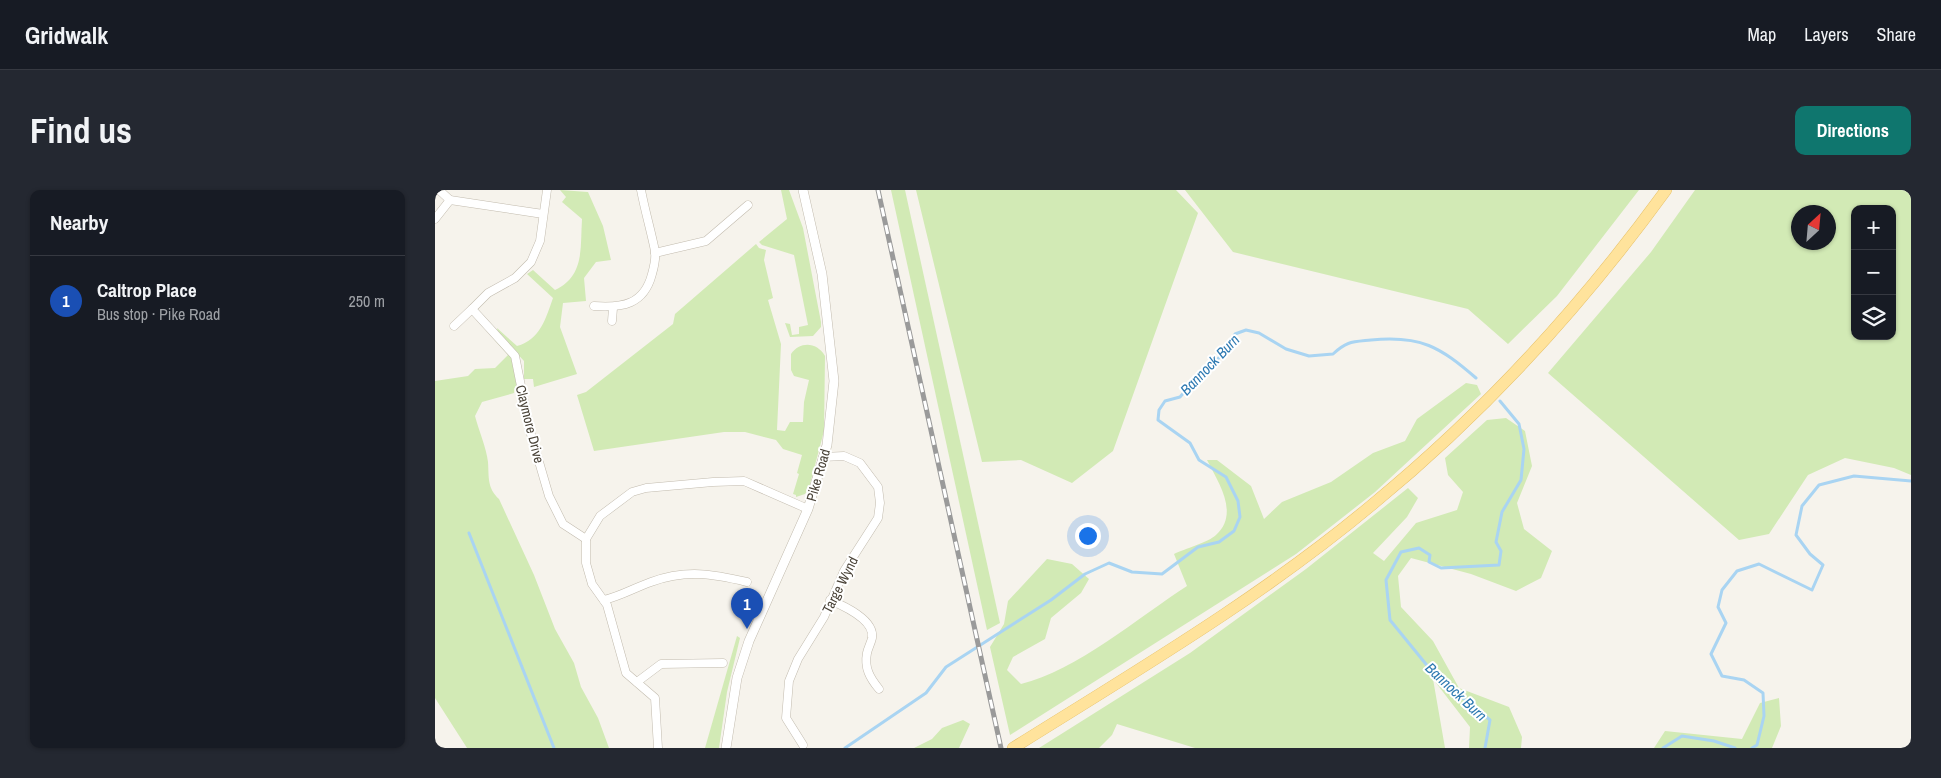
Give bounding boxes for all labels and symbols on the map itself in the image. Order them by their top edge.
north arrow [1791,205,1836,250]
water label: Bannock Burn [1175,329,1244,400]
street label: Claymore Drive [512,383,548,465]
street label: Pike Road [802,447,834,503]
your location [1075,523,1101,549]
street label: Targe Wynd [818,554,862,616]
pin: 1 [731,588,763,629]
water label: Bannock Burn [1421,658,1492,726]

